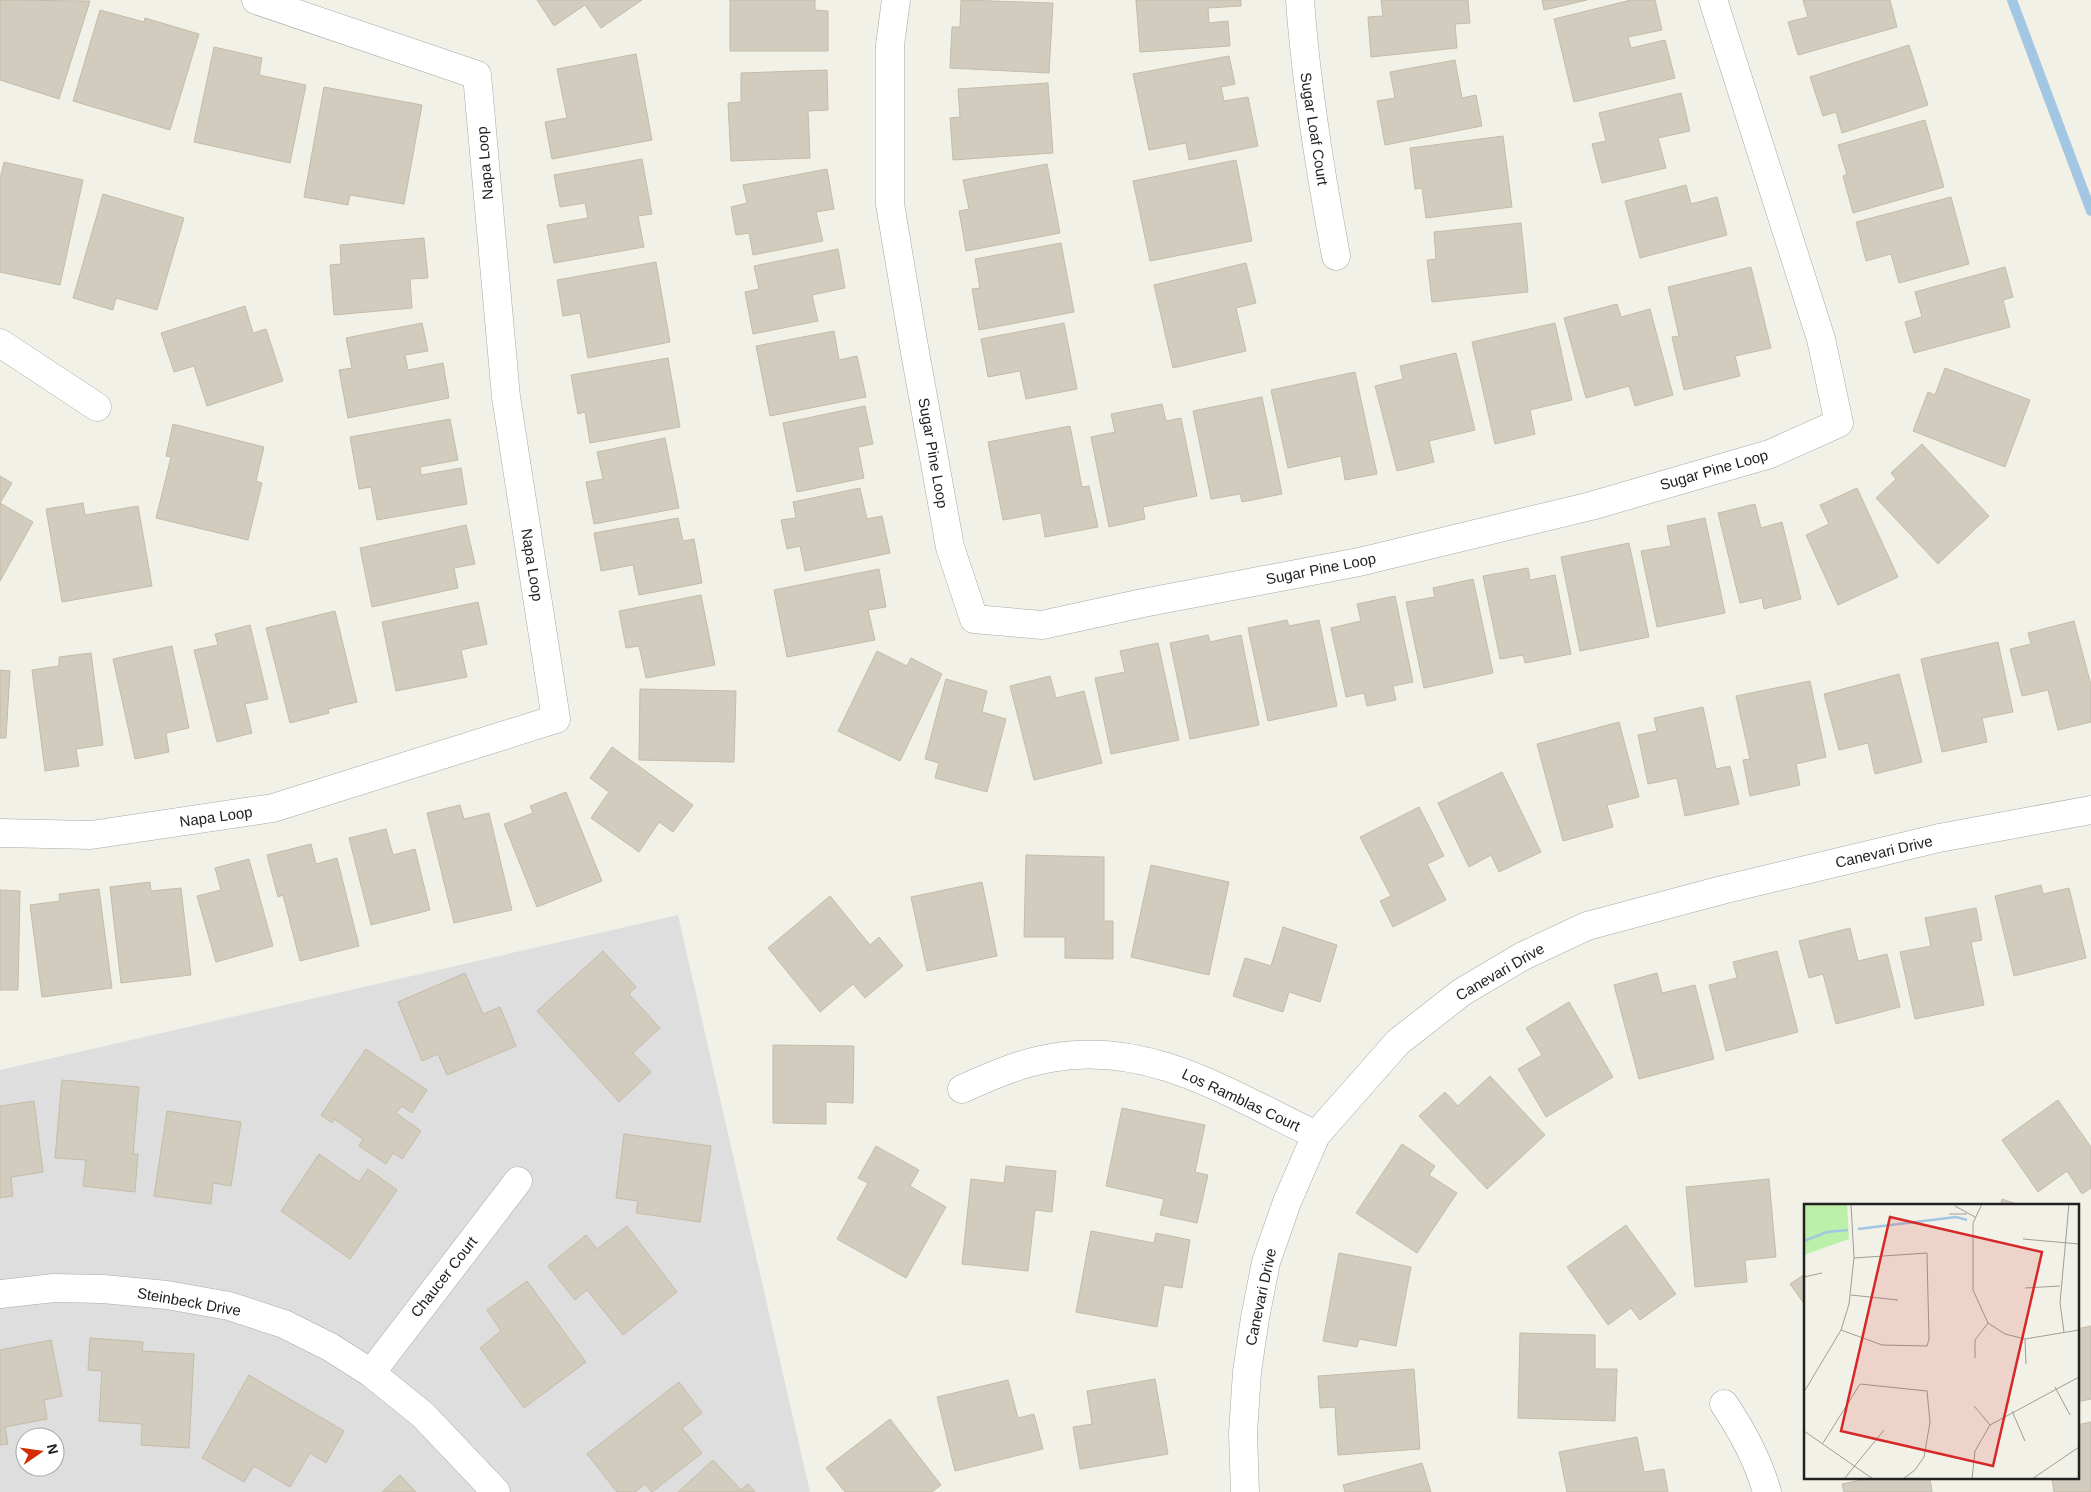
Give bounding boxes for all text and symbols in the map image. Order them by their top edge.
street label: Sugar Loaf Court [1297,71,1332,187]
street label: Napa Loop [473,126,496,200]
street label: Sugar Pine Loop [915,396,952,509]
street label: Sugar Pine Loop [1658,446,1770,493]
street label: Napa Loop [518,527,547,603]
street label: Sugar Pine Loop [1264,550,1377,588]
street label: Napa Loop [178,803,253,830]
street label: Canevari Drive [1834,832,1934,871]
street label: Canevari Drive [1453,939,1547,1004]
street label: Los Ramblas Court [1179,1065,1304,1135]
inset map [1804,1204,2078,1480]
street label: Chaucer Court [407,1232,481,1320]
street label: Canevari Drive [1242,1247,1279,1347]
street label: Steinbeck Drive [136,1284,242,1319]
north arrow [15,1427,65,1477]
text: N [44,1442,62,1456]

